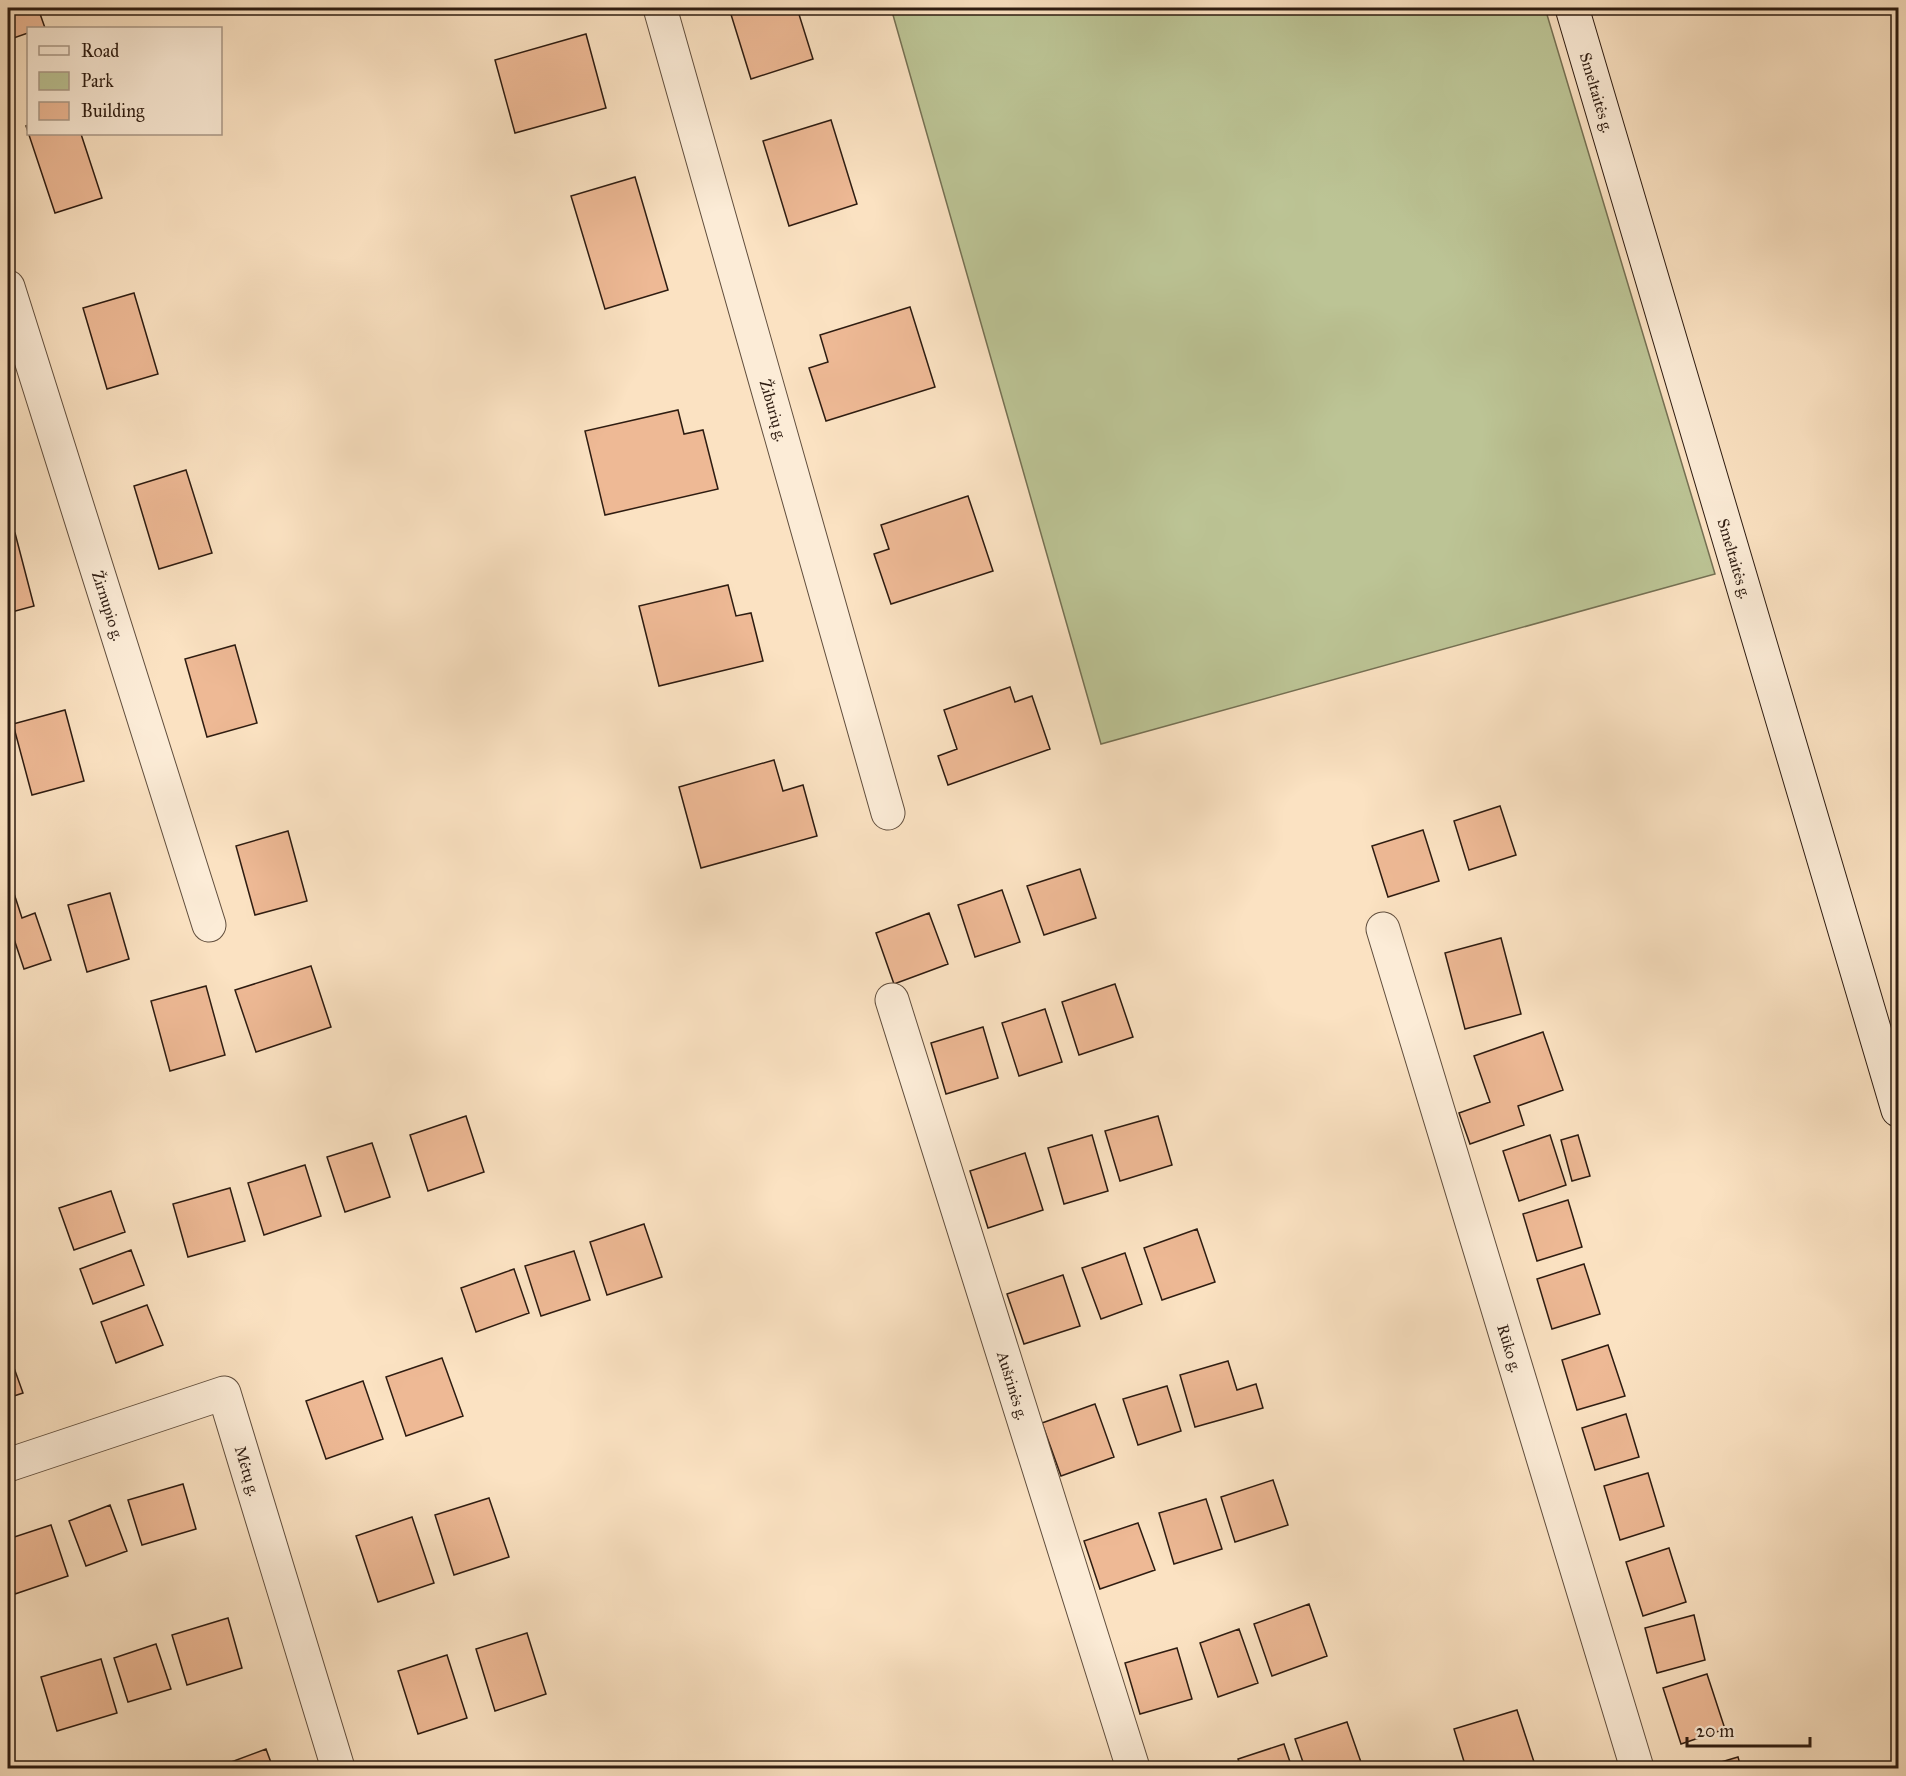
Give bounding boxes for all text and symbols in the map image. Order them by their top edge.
legend [27,27,222,135]
text: Road [81,40,119,62]
street label: Smeltaitės g. [1576,50,1617,135]
text: Park [81,70,114,92]
text: Building [81,100,145,123]
street label: Žiburių g. [756,377,791,444]
street label: Smeltaitės g. [1714,516,1755,601]
street label: Žirnupio g. [88,568,128,643]
street label: Rūko g. [1493,1322,1526,1375]
street label: Aušrinės g. [993,1348,1032,1422]
street label: Mėtų g. [231,1444,264,1498]
scale bar [1687,1710,1810,1748]
text: 20 m [1696,1720,1734,1742]

